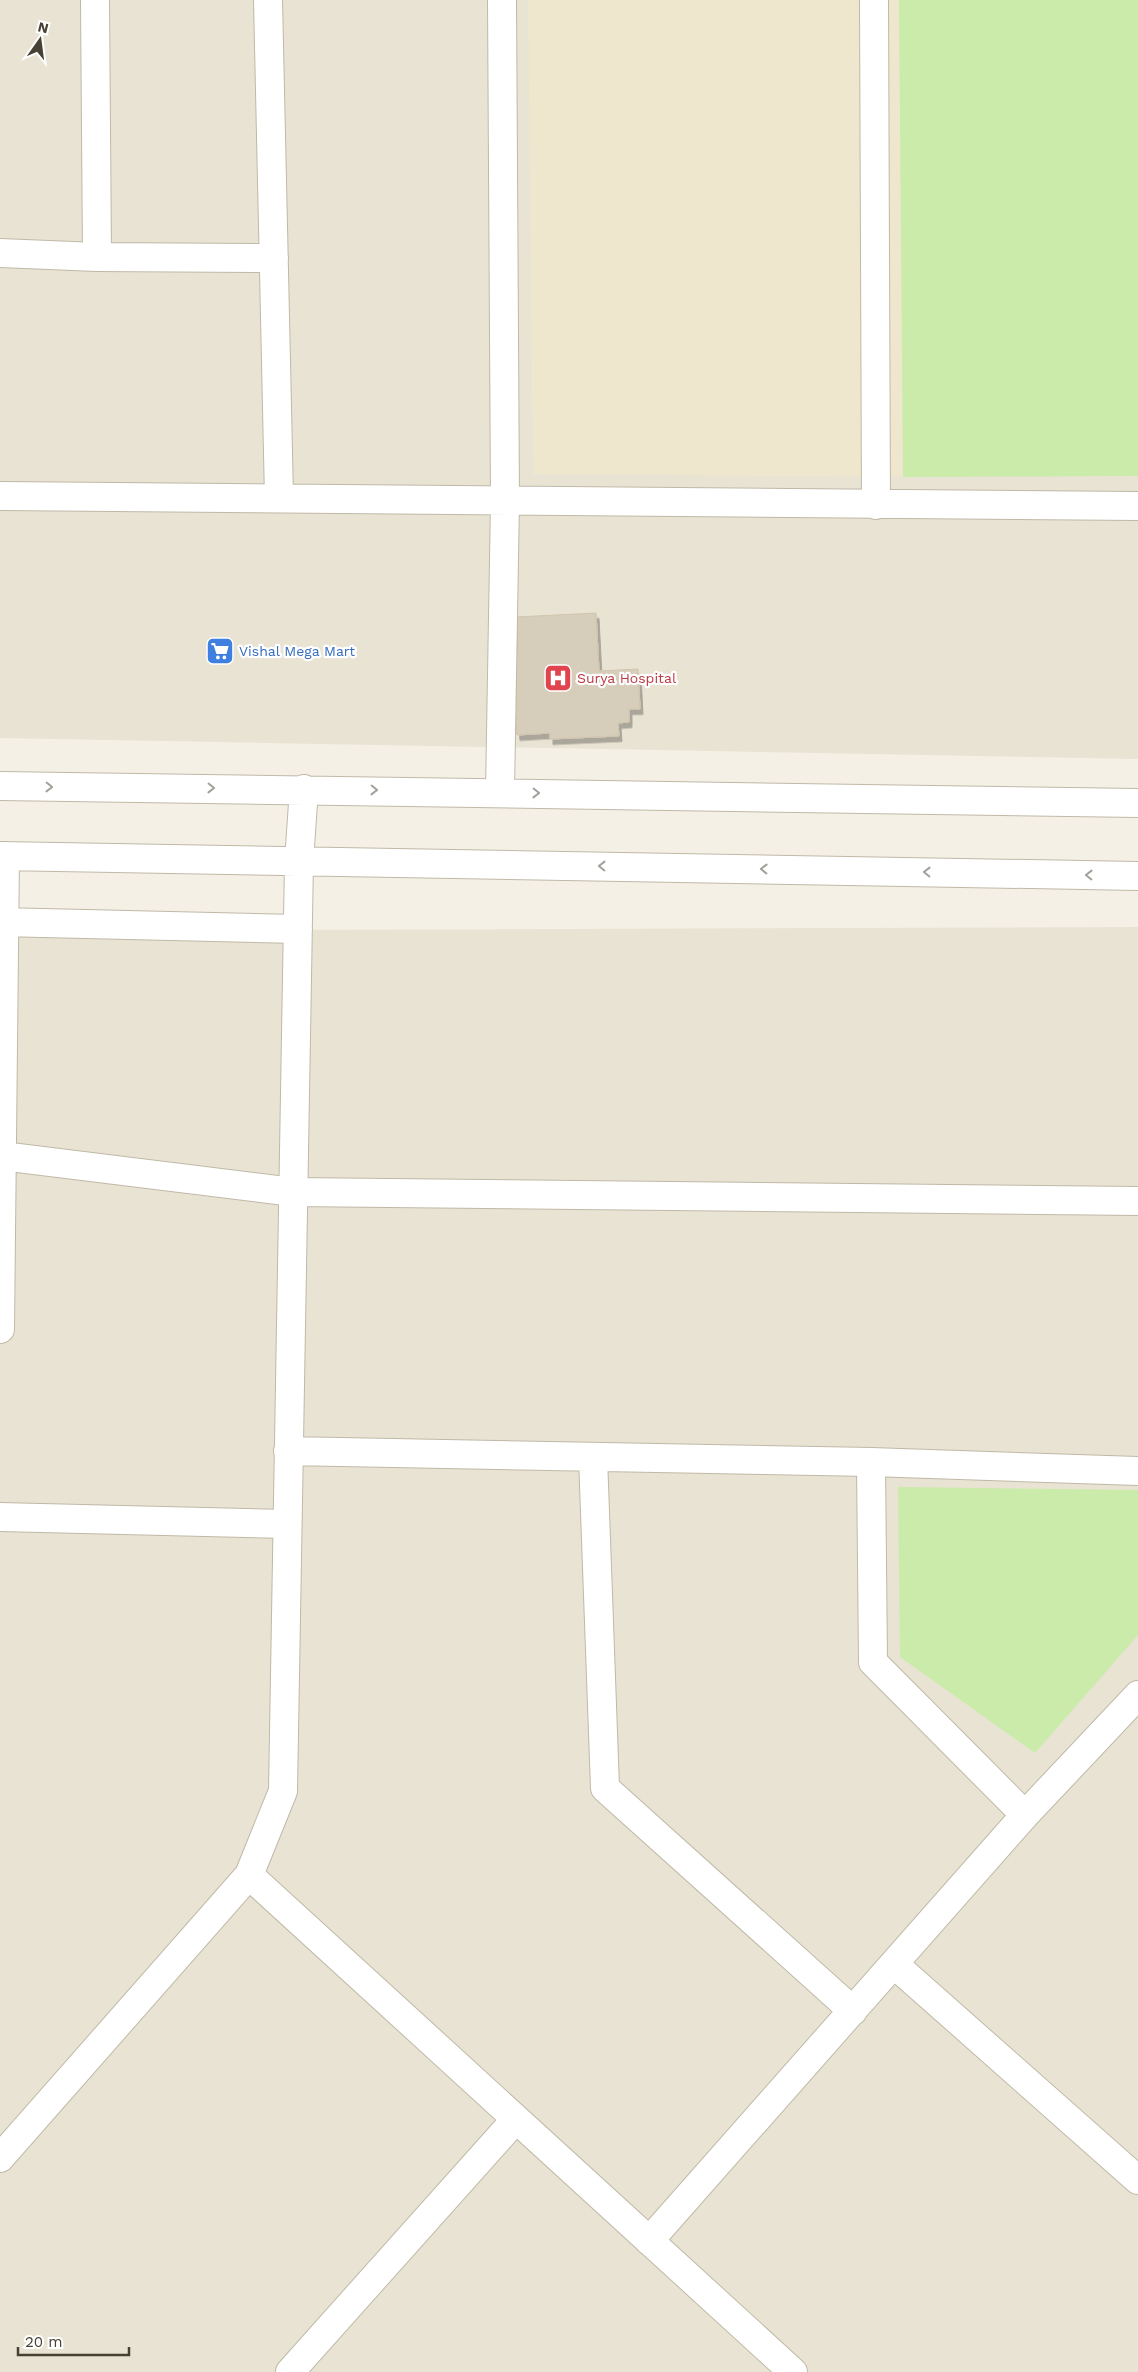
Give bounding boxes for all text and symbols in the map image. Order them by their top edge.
north arrow [15,15,65,65]
text: N [36,18,50,36]
supermarket icon: Vishal Mega Mart [205,636,235,666]
place label: Vishal Mega Mart [239,643,355,659]
hospital icon: Surya Hospital [543,663,573,693]
place label: Surya Hospital [577,670,677,686]
one-way arrow [45,781,53,792]
one-way arrow [208,783,215,793]
one-way arrow [370,785,378,795]
one-way arrow [532,788,540,798]
one-way arrow [598,861,606,872]
one-way arrow [760,864,768,874]
one-way arrow [923,867,930,877]
one-way arrow [1085,870,1093,880]
scale bar [18,2324,129,2356]
text: 20 m [25,2333,63,2351]

